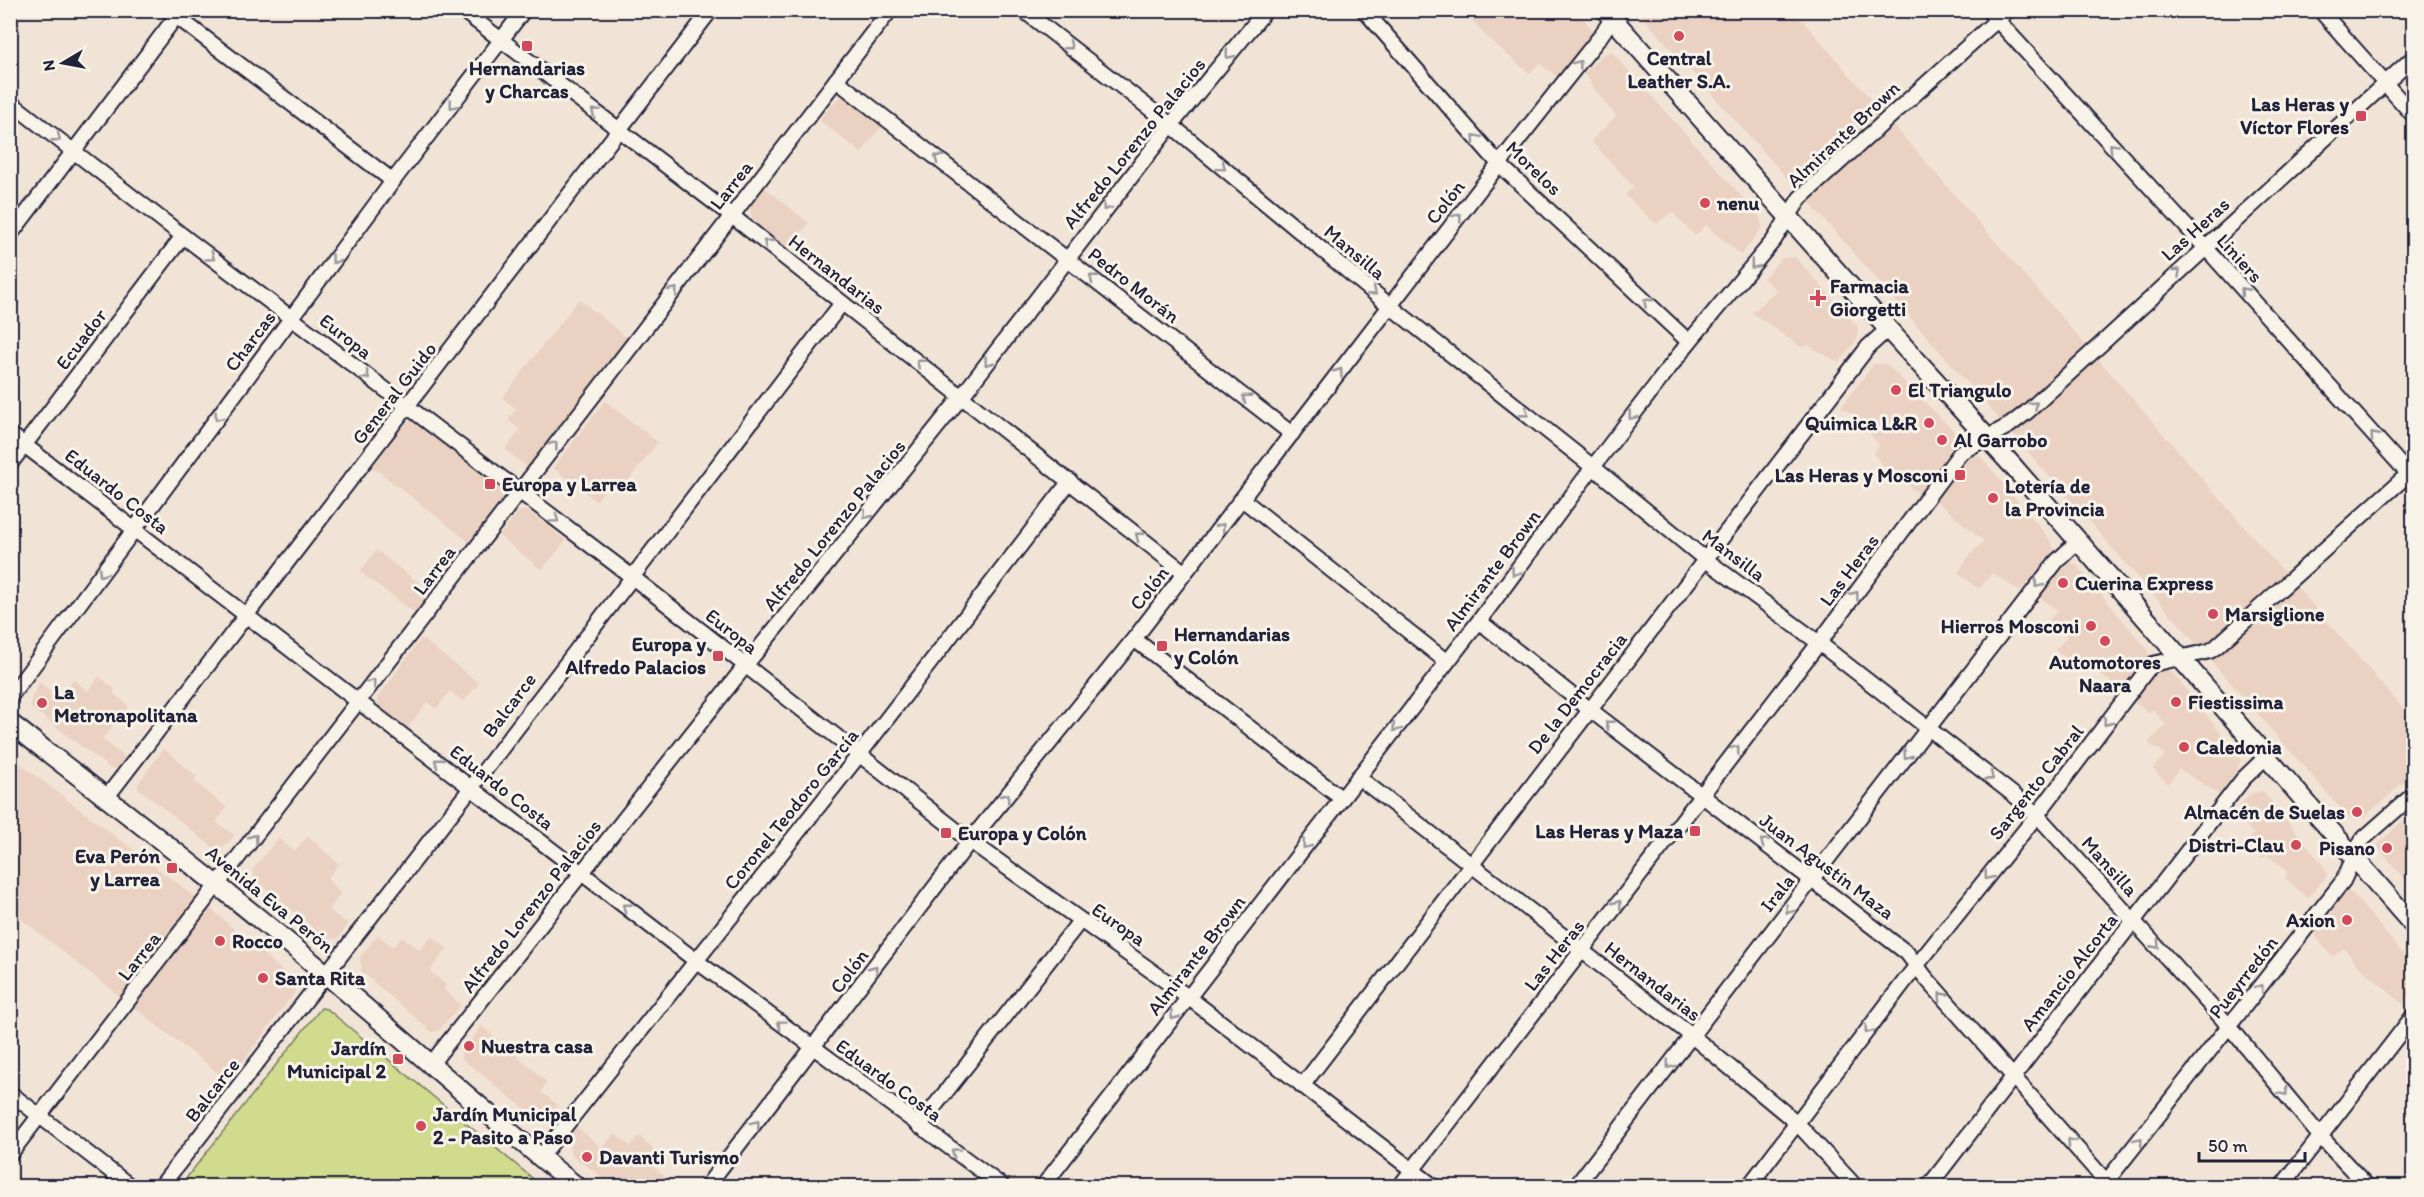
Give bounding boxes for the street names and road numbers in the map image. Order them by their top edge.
street label: Alfredo Lorenzo Palacios [1058,53,1210,233]
street label: Almirante Brown [1782,75,1905,192]
street label: Morelos [1501,136,1567,200]
street label: Larrea [704,155,758,214]
street label: Colón [1420,175,1470,229]
street label: Las Heras [2156,192,2234,266]
street label: Mansilla [1319,219,1391,285]
street label: Liniers [2212,228,2268,288]
street label: Hernandarias [784,229,890,319]
street label: Pedro Morán [1083,242,1185,328]
street label: Ecuador [50,304,112,374]
street label: Charcas [219,306,281,376]
street label: Europa [315,308,378,364]
street label: General Guido [347,337,441,449]
street label: Alfredo Lorenzo Palacios [758,435,910,615]
street label: Eduardo Costa [60,443,174,539]
street label: Almirante Brown [1439,504,1546,635]
street label: Mansilla [1698,523,1771,587]
street label: Las Heras [1814,529,1884,611]
street label: Larrea [408,540,461,600]
street label: Colón [1124,561,1174,615]
street label: Europa [701,603,764,659]
street label: De la Democracia [1522,627,1632,759]
street label: Balcarce [477,668,541,742]
street label: Sargento Cabral [1983,719,2089,845]
street label: Coronel Teodoro García [719,723,864,894]
street label: Eduardo Costa [445,739,559,835]
street label: Juan Agustín Maza [1755,808,1899,925]
street label: Alfredo Lorenzo Palacios [456,815,606,997]
street label: Mansilla [2077,831,2144,902]
street label: Avenida Eva Perón [201,840,339,958]
street label: Irala [1755,869,1799,917]
street label: Almirante Brown [1142,890,1251,1020]
street label: Europa [1087,897,1151,951]
street label: Amancio Alcorta [2016,908,2123,1036]
street label: Las Heras [1519,914,1589,996]
street label: Larrea [112,926,166,985]
street label: Pueyrredón [2203,931,2283,1023]
street label: Hernandarias [1600,936,1706,1026]
street label: Colón [824,944,874,998]
street label: Eduardo Costa [831,1033,947,1127]
street label: Balcarce [179,1053,245,1127]

